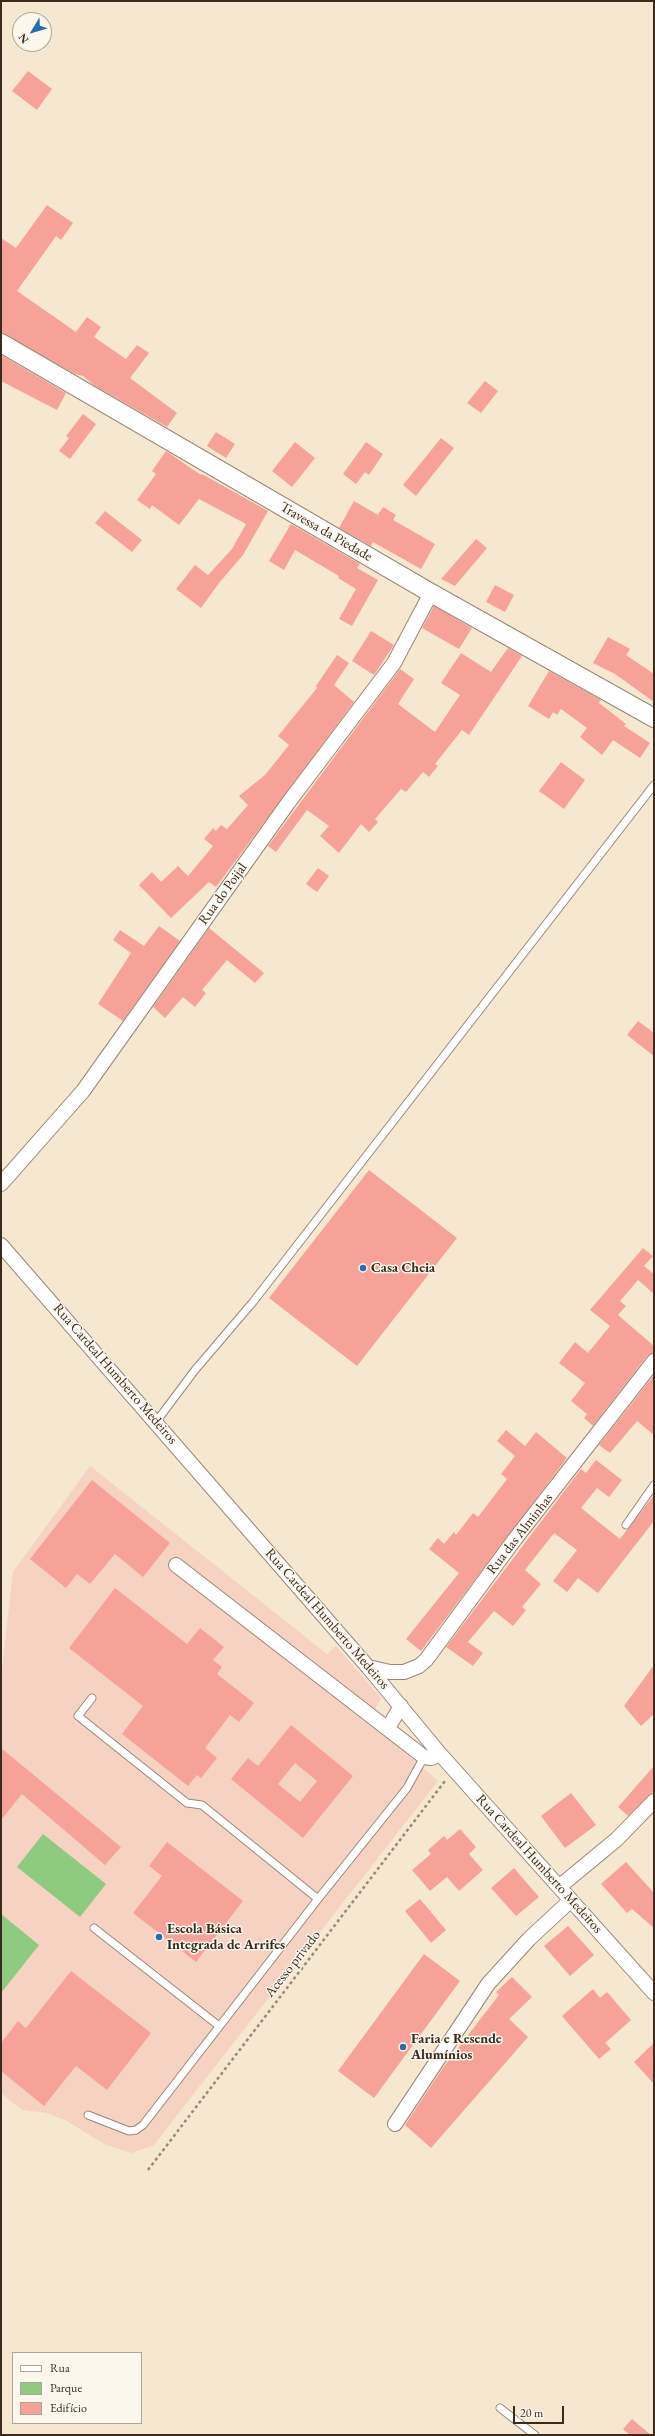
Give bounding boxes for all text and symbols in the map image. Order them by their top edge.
north arrow [12,12,52,52]
text: N [15,31,32,47]
street label: Travessa da Piedade [277,499,375,565]
street label: Rua do Poijal [195,860,251,928]
place label: Casa Cheia [371,1260,435,1276]
marker: Casa Cheia [358,1263,368,1273]
street label: Rua Cardeal Humberto Medeiros [49,1300,181,1448]
street label: Rua das Alminhas [483,1490,557,1578]
street label: Rua Cardeal Humberto Medeiros [261,1545,393,1693]
street label: Rua Cardeal Humberto Medeiros [472,1791,606,1937]
place label: Escola Básica Integrada de Arrifes [167,1921,285,1954]
street label: Acesso privado [262,1927,324,2001]
marker: Escola Básica Integrada de Arrifes [154,1932,164,1942]
place label: Faria e Resende Alumínios [411,2031,502,2064]
marker: Faria e Resende Alumínios [398,2042,408,2052]
legend [12,2352,142,2424]
text: Rua [50,2360,70,2376]
text: Parque [50,2380,82,2396]
scale bar [515,2398,566,2424]
text: Edifício [50,2400,87,2416]
text: 20 m [520,2405,543,2421]

